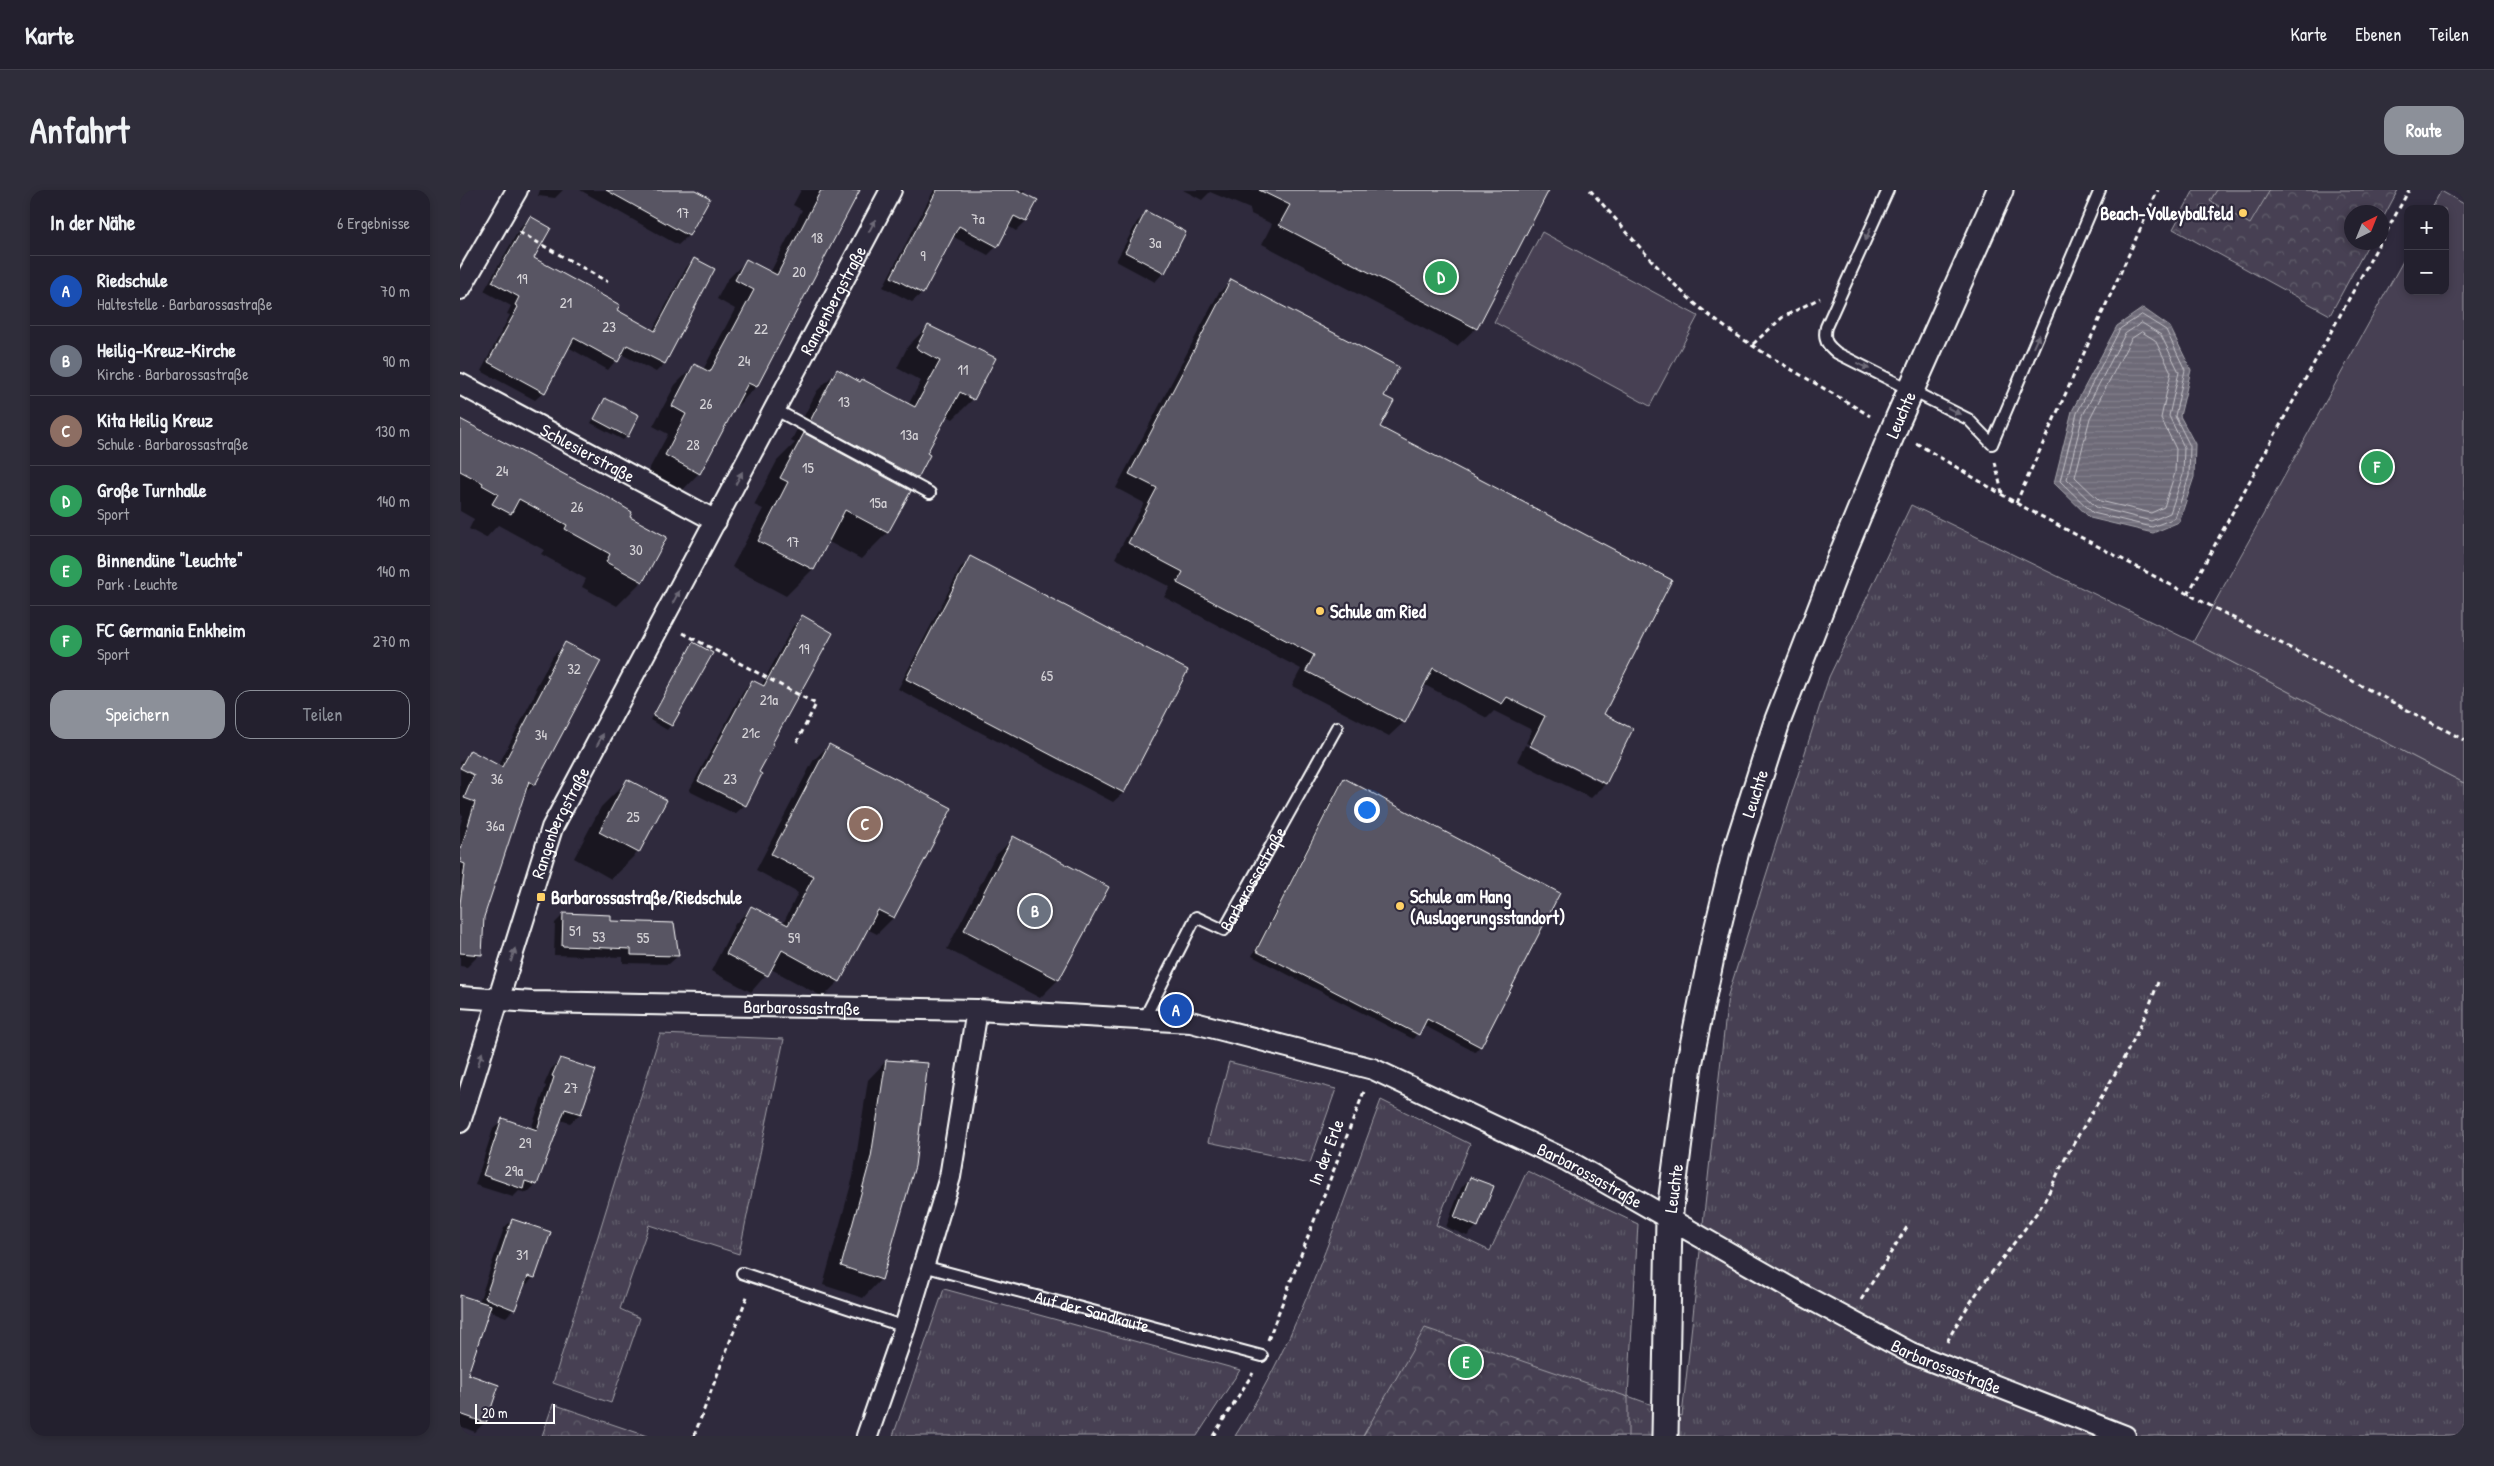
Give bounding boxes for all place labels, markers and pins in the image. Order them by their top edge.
place label: Beach-Volleyballfeld [2100,201,2233,227]
marker: Beach-Volleyballfeld [2237,207,2249,219]
pin: D [1425,258,1457,296]
pin: F [2361,448,2393,486]
place label: Schule am Ried [1330,599,1426,624]
marker: Schule am Ried [1314,605,1326,617]
pin: C [849,805,881,843]
place label: Schule am Hang (Auslagerungsstandort) [1410,884,1565,931]
place label: Barbarossastraße/Riedschule [551,885,743,911]
marker: Barbarossastraße/Riedschule [535,891,547,903]
pin: B [1019,892,1051,930]
marker: Schule am Hang (Auslagerungsstandort) [1394,900,1406,912]
pin: A [1160,991,1192,1029]
pin: E [1450,1343,1482,1381]

